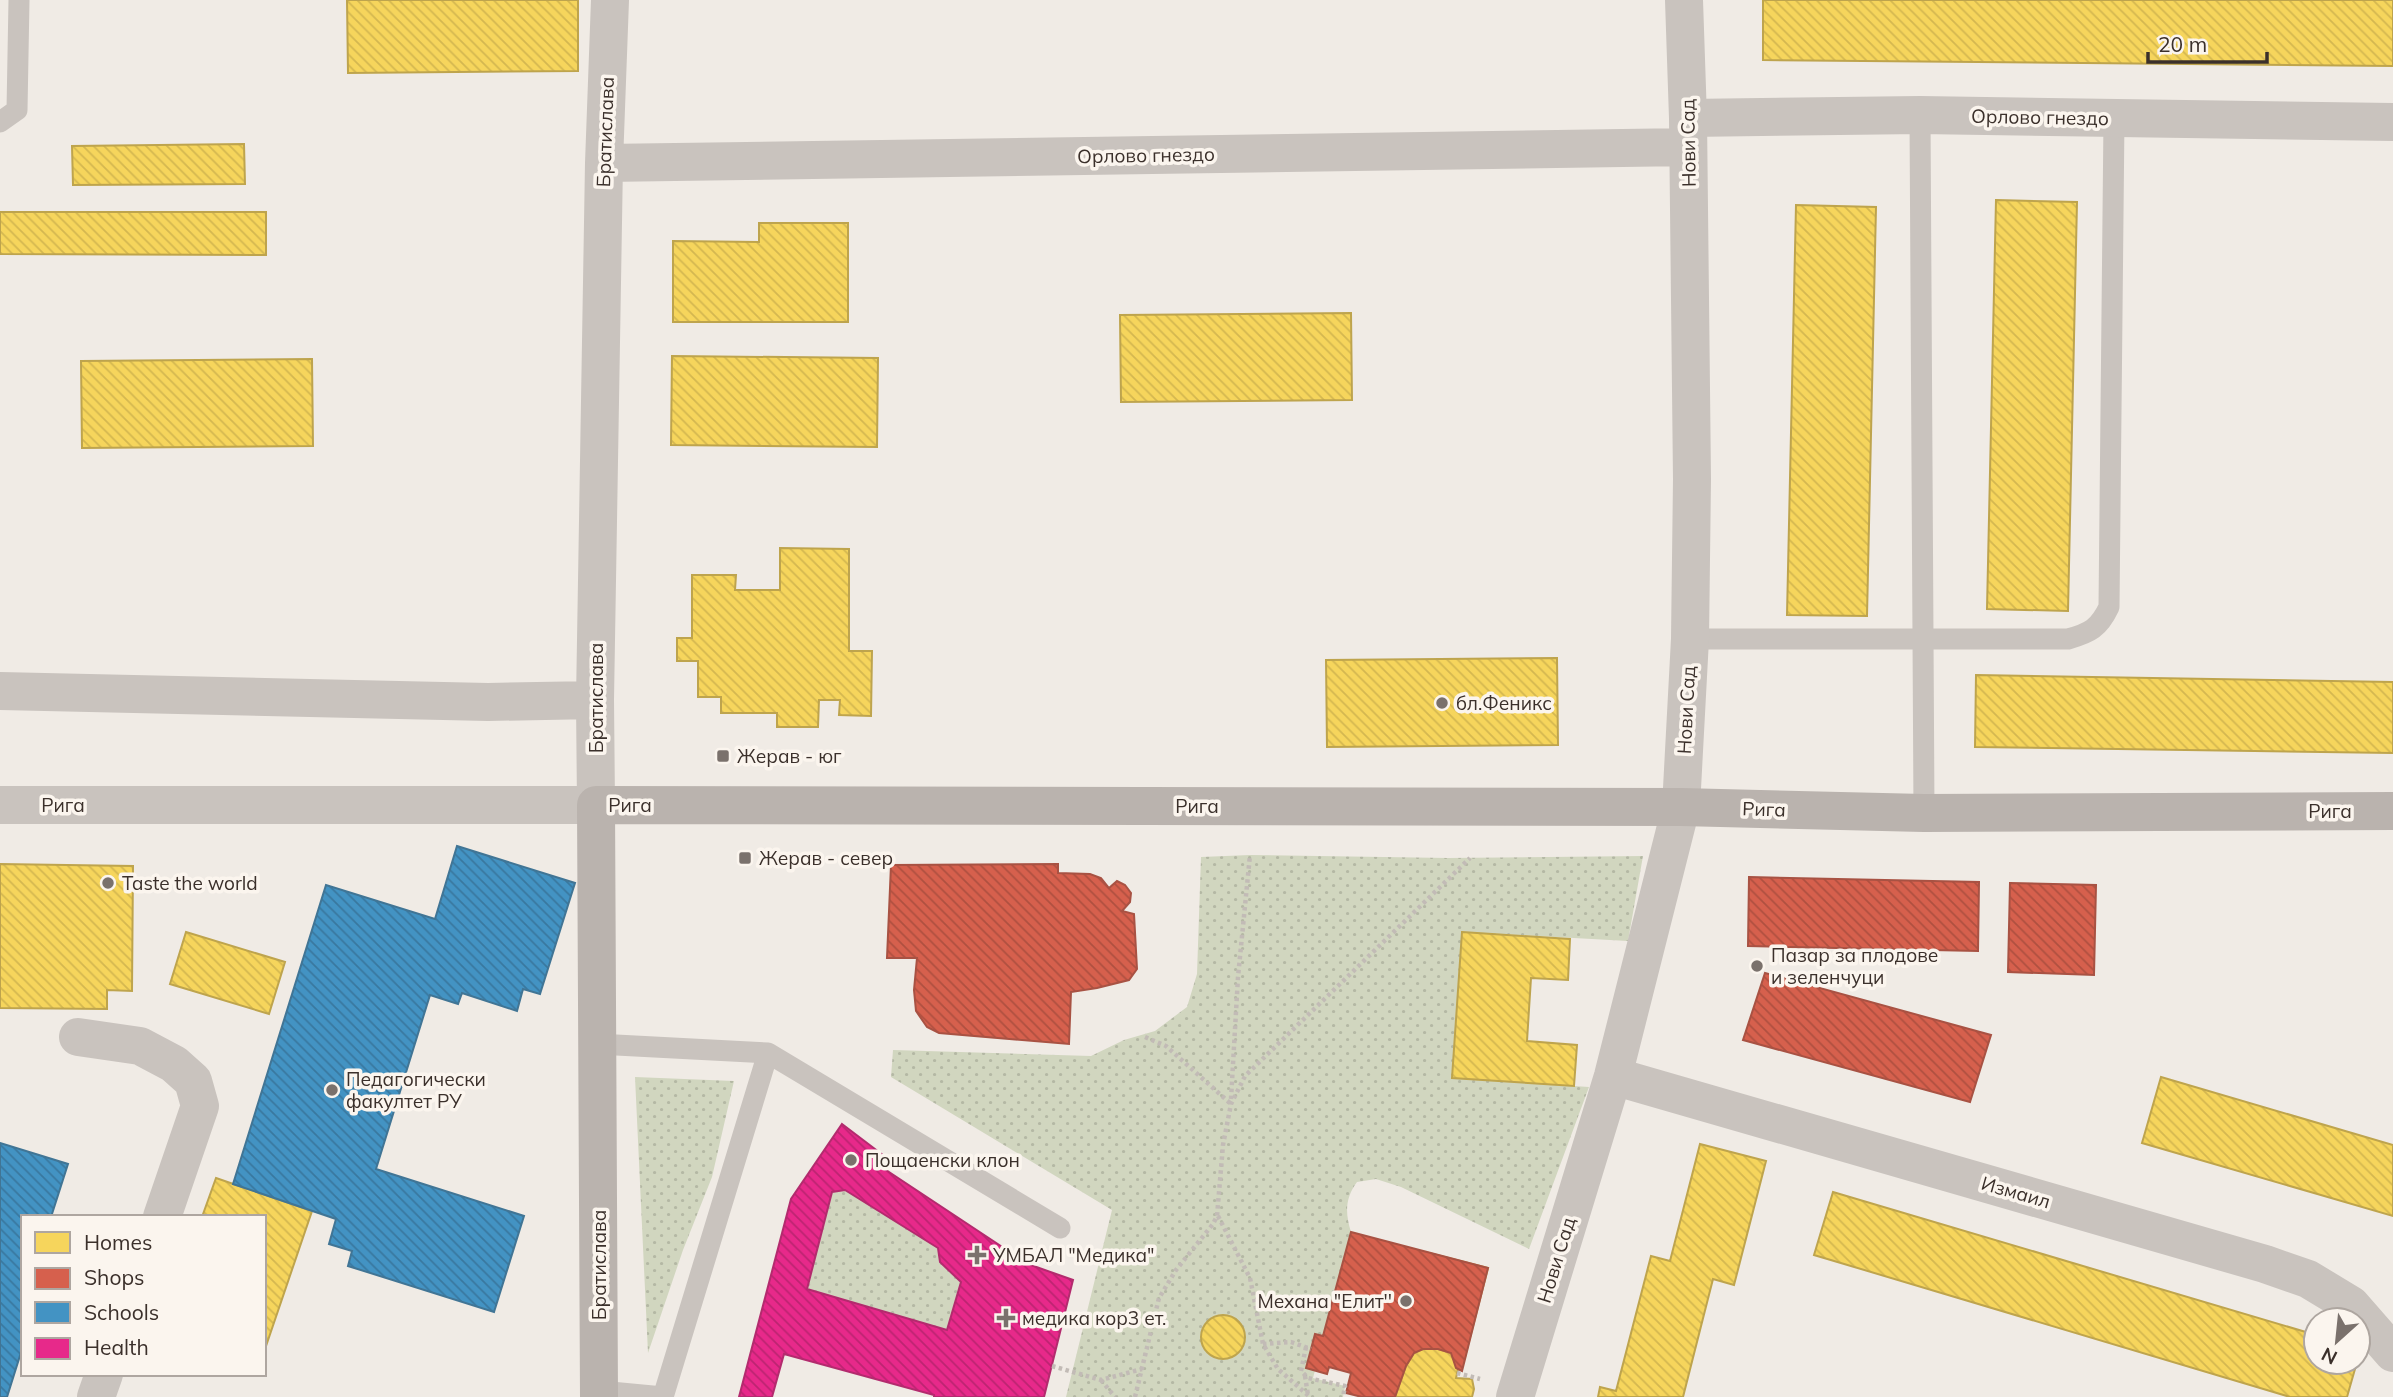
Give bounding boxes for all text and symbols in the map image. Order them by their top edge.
scale bar [2148,21,2267,65]
text: 20 m [2158,31,2207,57]
street label: Братислава [591,76,619,188]
street label: Нови Сад [1675,98,1701,187]
street label: Орлово гнездо [1971,104,2109,130]
street label: Орлово гнездо [1077,142,1215,168]
street label: Братислава [584,643,608,753]
street label: Нови Сад [1672,665,1700,755]
place label: бл.Феникс [1456,691,1552,715]
marker: бл.Феникс [1434,695,1450,711]
place label: Жерав - юг [737,744,842,768]
marker: Жерав - юг [715,748,731,764]
street label: Рига [41,793,85,817]
street label: Рига [608,793,652,817]
street label: Рига [1175,794,1219,818]
street label: Рига [1742,796,1786,822]
street label: Рига [2308,799,2352,823]
place label: Жерав - север [759,846,893,870]
marker: Жерав - север [737,850,753,866]
place label: Taste the world [122,871,258,895]
marker: Taste the world [100,875,116,891]
place label: Пазар за плодове и зеленчуци [1771,943,1938,989]
marker: Пазар за плодове и зеленчуци [1749,958,1765,974]
place label: Педагогически факултет РУ [346,1067,486,1113]
marker: Педагогически факултет РУ [324,1082,340,1098]
place label: Пощаенски клон [865,1148,1020,1172]
marker: Пощаенски клон [843,1152,859,1168]
street label: Измаил [1979,1171,2053,1213]
street label: Братислава [587,1210,611,1320]
street label: Нови Сад [1532,1214,1581,1306]
legend [21,1215,266,1376]
text: Homes [84,1229,152,1255]
place label: УМБАЛ "Медика" [992,1243,1155,1267]
marker: УМБАЛ "Медика" [967,1245,987,1265]
text: Shops [84,1264,144,1290]
place label: Механа "Елит'' [1257,1289,1392,1313]
marker: Механа "Елит'' [1398,1293,1414,1309]
text: Schools [84,1299,159,1325]
place label: медика кор3 ет. [1022,1306,1166,1330]
north arrow [2302,1306,2372,1376]
marker: медика кор3 ет. [996,1308,1016,1328]
text: Health [84,1334,149,1360]
text: N [2317,1342,2341,1370]

